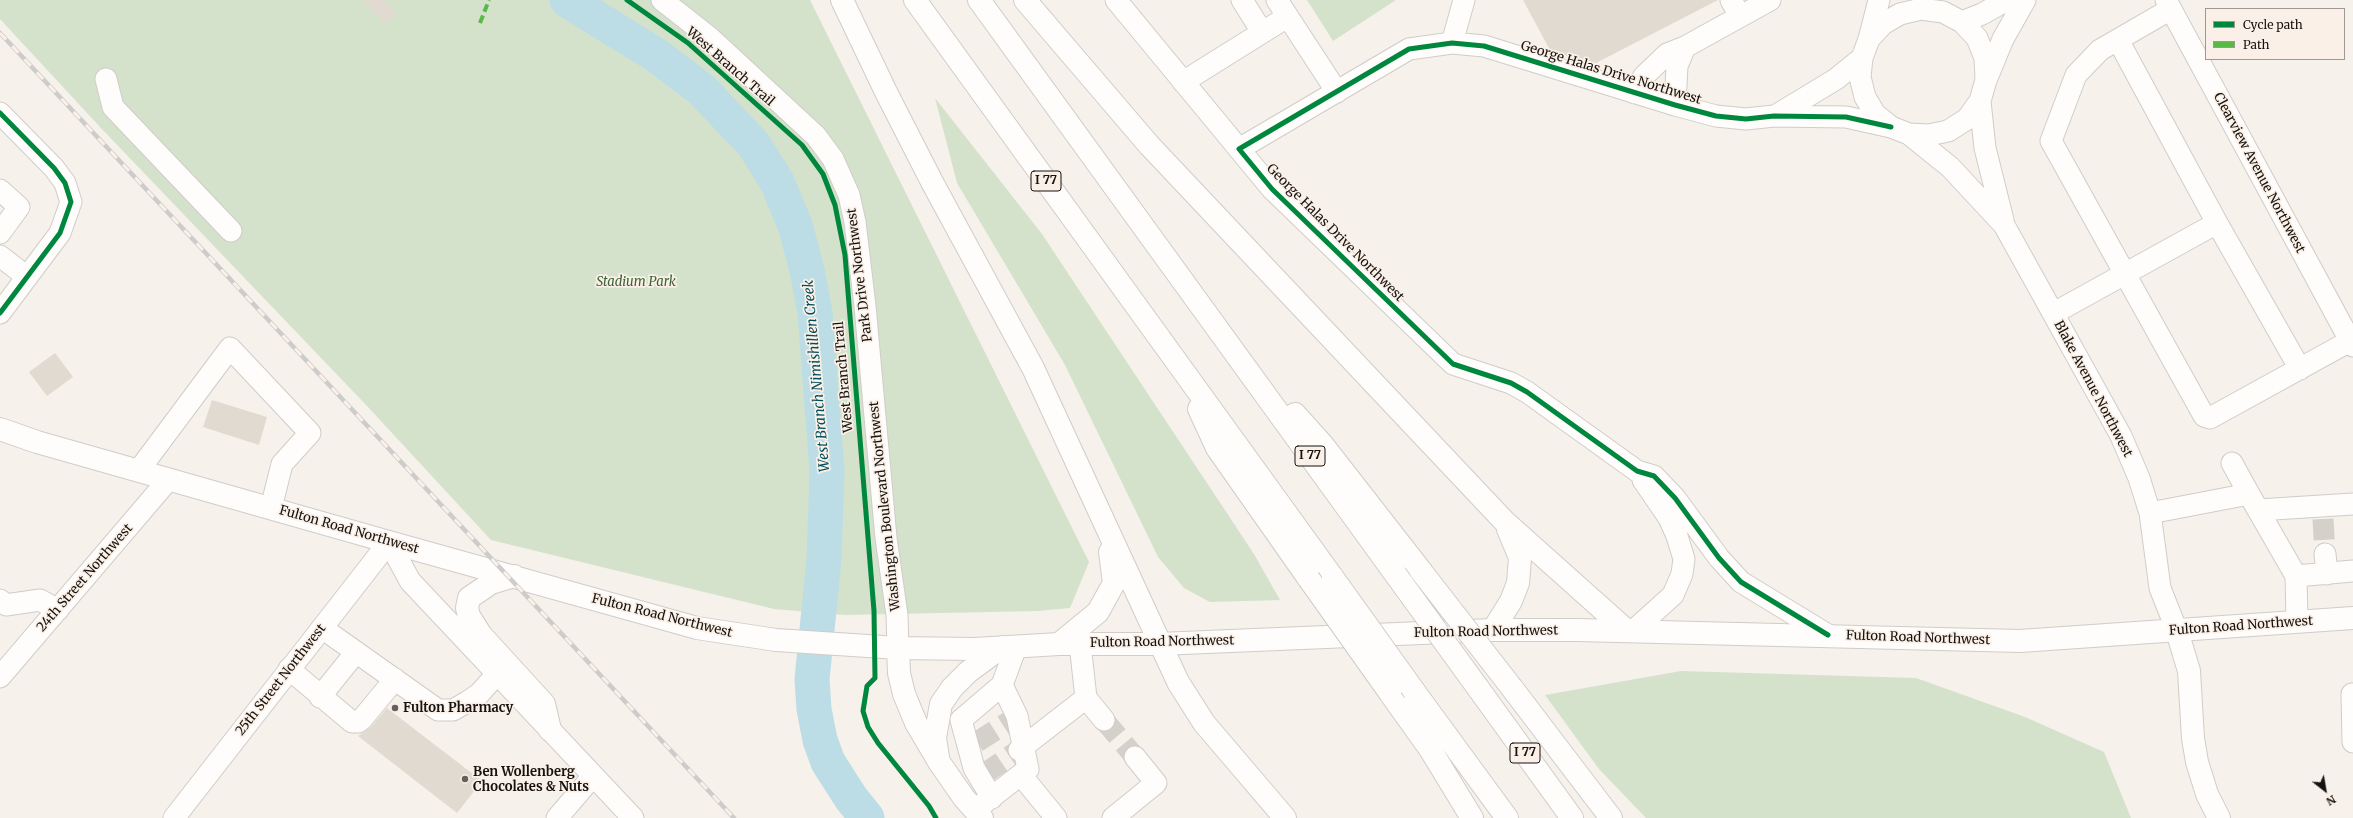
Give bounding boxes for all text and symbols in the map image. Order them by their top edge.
legend [2205,8,2345,60]
text: Cycle path [2243,17,2303,32]
street label: West Branch Trail [683,24,777,110]
text: Path [2243,37,2269,52]
street label: George Halas Drive Northwest [1519,38,1703,108]
street label: Clearview Avenue Northwest [2210,90,2308,256]
street label: George Halas Drive Northwest [1263,161,1407,305]
road number: I 77 [1031,171,1061,191]
street label: Park Drive Northwest [844,207,876,343]
park label: Stadium Park [596,274,676,290]
water label: West Branch Nimishillen Creek [800,279,834,473]
street label: Blake Avenue Northwest [2050,318,2136,460]
street label: West Branch Trail [831,321,857,433]
street label: Washington Boulevard Northwest [866,400,904,612]
road number: I 77 [1295,446,1325,466]
street label: Fulton Road Northwest [277,503,421,557]
street label: 24th Street Northwest [34,521,136,635]
street label: Fulton Road Northwest [590,591,734,641]
street label: Fulton Road Northwest [2168,613,2314,639]
street label: 25th Street Northwest [233,621,329,739]
street label: Fulton Road Northwest [1414,623,1558,641]
street label: Fulton Road Northwest [1846,628,1990,648]
street label: Fulton Road Northwest [1090,633,1234,651]
place label: Fulton Pharmacy [403,700,513,716]
marker: Fulton Pharmacy [390,703,400,713]
road number: I 77 [1510,743,1540,763]
place label: Ben Wollenberg Chocolates & Nuts [473,764,589,795]
north arrow [2305,770,2345,810]
marker: Ben Wollenberg Chocolates & Nuts [460,774,470,784]
text: N [2324,792,2339,809]

